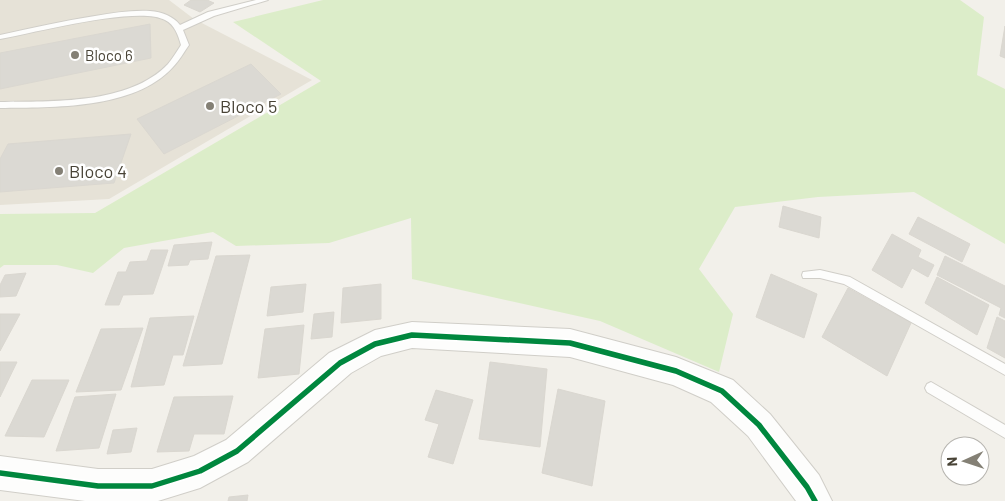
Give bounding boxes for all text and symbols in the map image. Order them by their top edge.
place label: Bloco 6 [85,46,133,64]
marker: Bloco 6 [69,49,81,61]
place label: Bloco 5 [220,95,277,117]
marker: Bloco 5 [204,100,216,112]
place label: Bloco 4 [69,160,127,182]
marker: Bloco 4 [53,165,65,177]
north arrow [940,436,990,486]
text: N [943,457,960,467]

